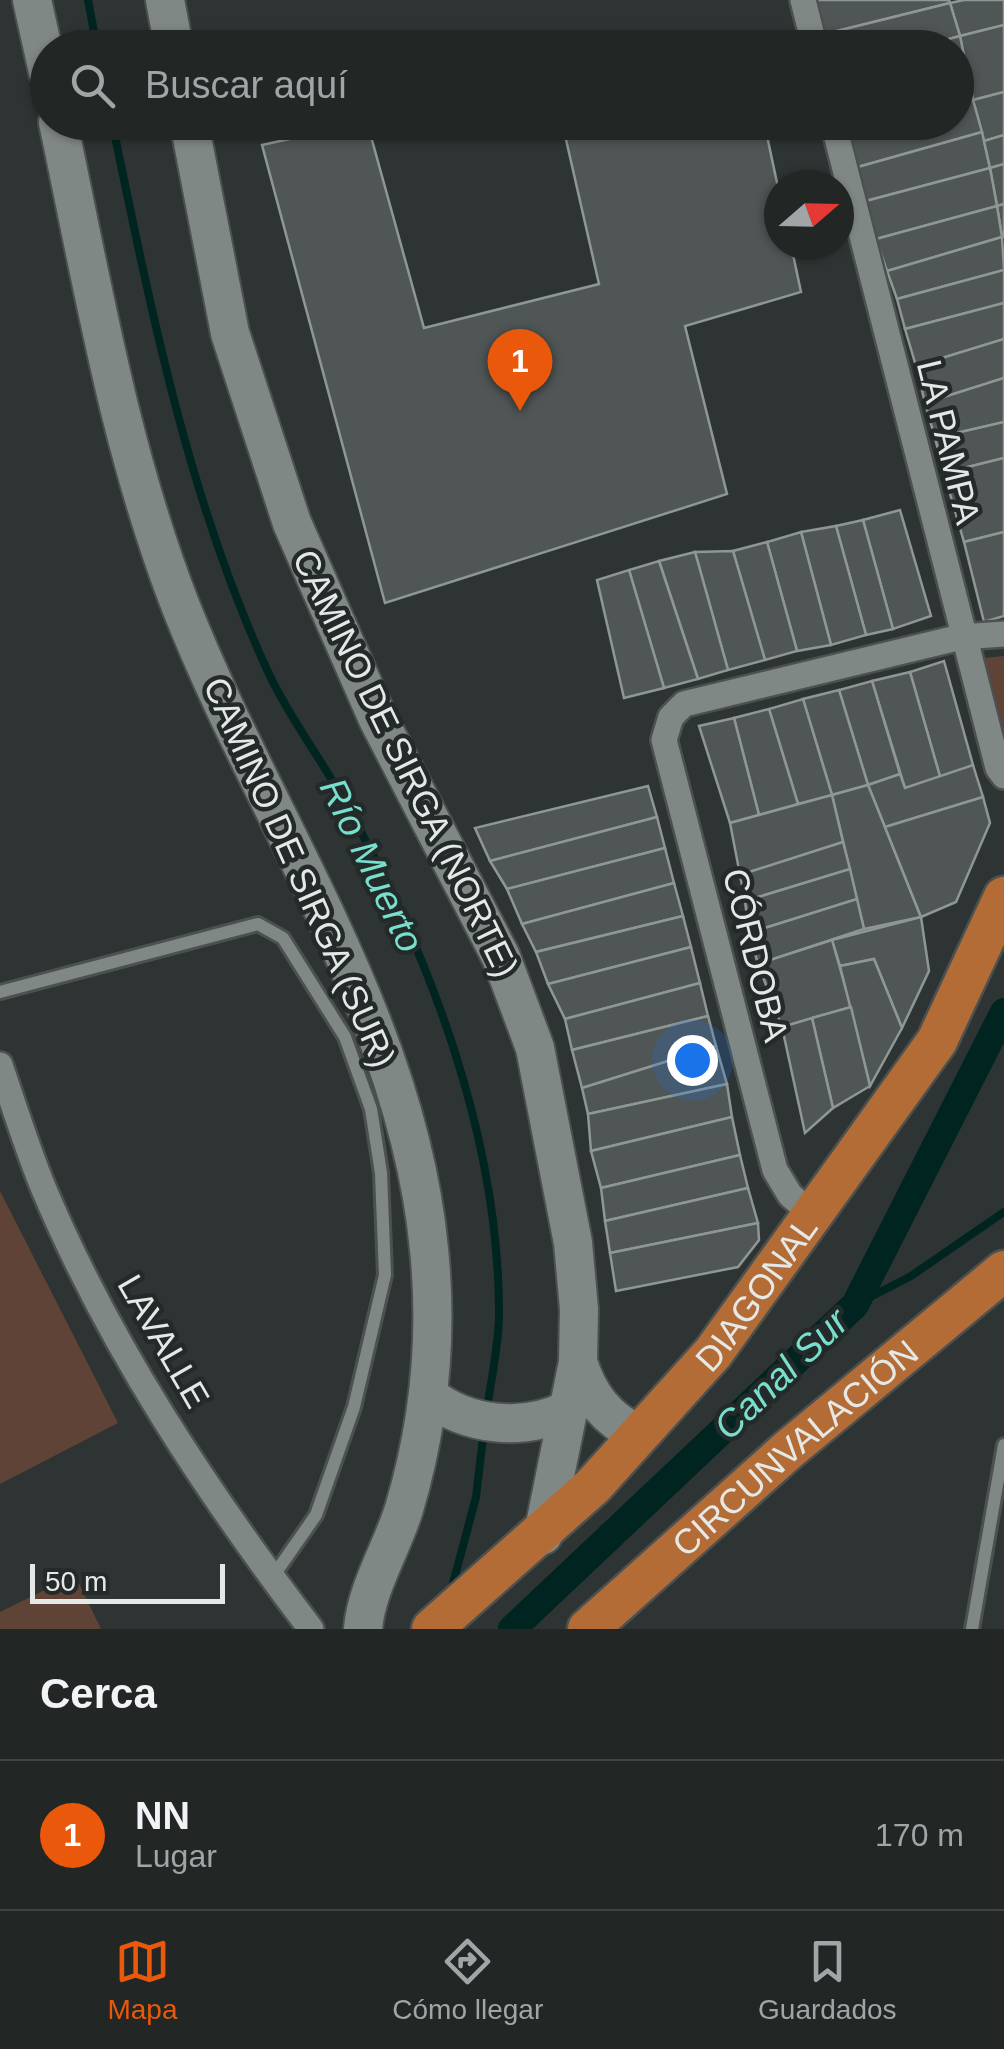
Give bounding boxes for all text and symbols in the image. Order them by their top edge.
search box [30,30,974,140]
icon: search [65,58,120,113]
text: Buscar aquí [145,64,348,106]
north arrow [764,170,854,260]
pin: 1 [488,328,552,411]
street label: LA PAMPA [910,356,988,529]
street label: CAMINO DE SIRGA (NORTE) [285,543,527,983]
street label: CAMINO DE SIRGA (SUR) [196,671,404,1073]
water label: Río Muerto [312,771,432,959]
street label: CÓRDOBA [716,864,796,1046]
your location [667,1035,718,1086]
street label: DIAGONAL [687,1208,824,1379]
street label: LAVALLE [110,1268,218,1414]
water label: Canal Sur [706,1299,857,1448]
street label: CIRCUNVALACIÓN [664,1332,925,1564]
scale bar [30,1559,225,1604]
text: 50 m [45,1566,107,1597]
text: Cerca [40,1670,157,1717]
text: NN [135,1795,190,1837]
text: 1 [64,1817,81,1853]
text: 170 m [875,1817,964,1853]
text: Lugar [135,1838,217,1874]
tab: Mapa [107,1934,177,2026]
tab: Cómo llegar [392,1934,543,2026]
tab: Guardados [758,1934,897,2026]

